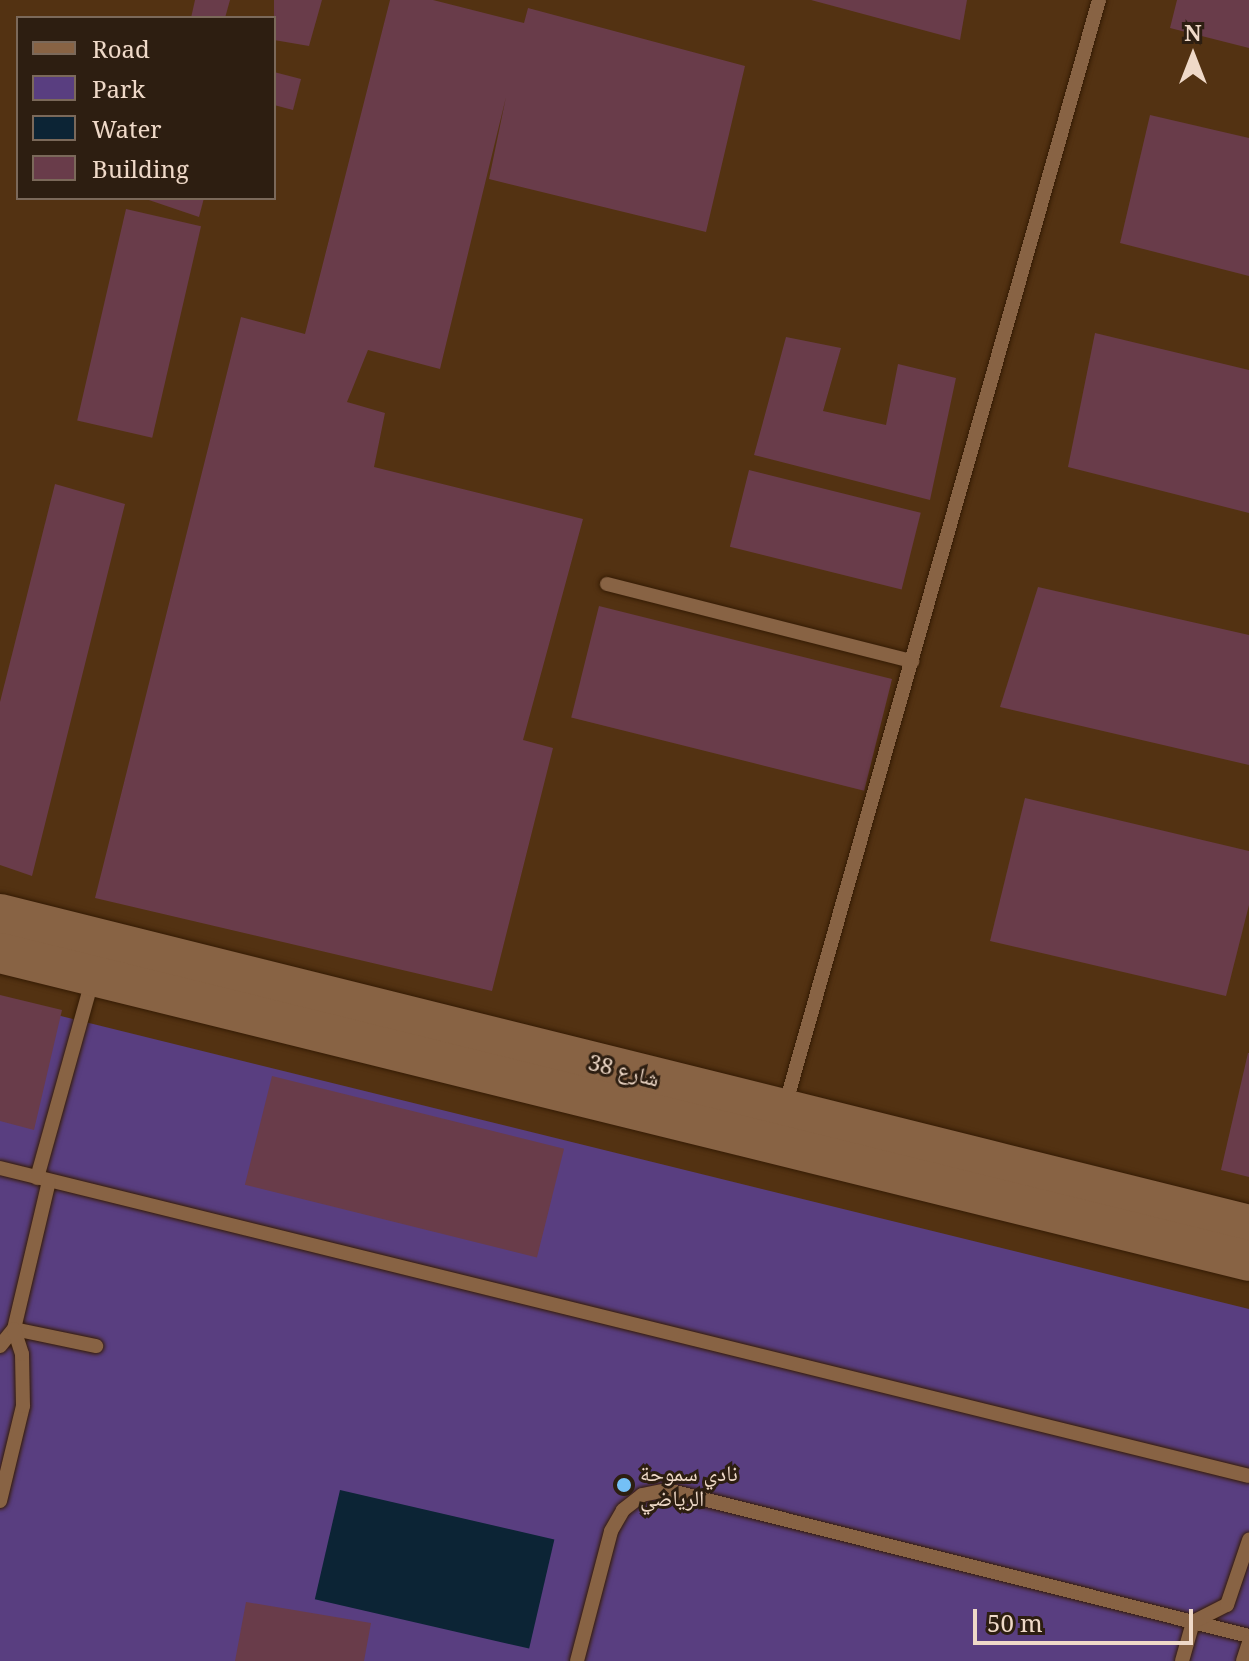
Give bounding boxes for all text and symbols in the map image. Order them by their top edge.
legend [16,16,276,200]
north arrow [1153,16,1233,96]
text: N [1184,17,1202,47]
text: Road [92,32,150,65]
text: Park [92,72,145,105]
text: Water [92,112,162,145]
text: Building [92,152,189,185]
street label: شارع 38 [586,1048,662,1092]
place label: نادي سموحة الرياضي [640,1459,738,1510]
marker: نادي سموحة الرياضي [615,1476,633,1494]
scale bar [977,1593,1197,1643]
text: 50 m [987,1606,1043,1639]

